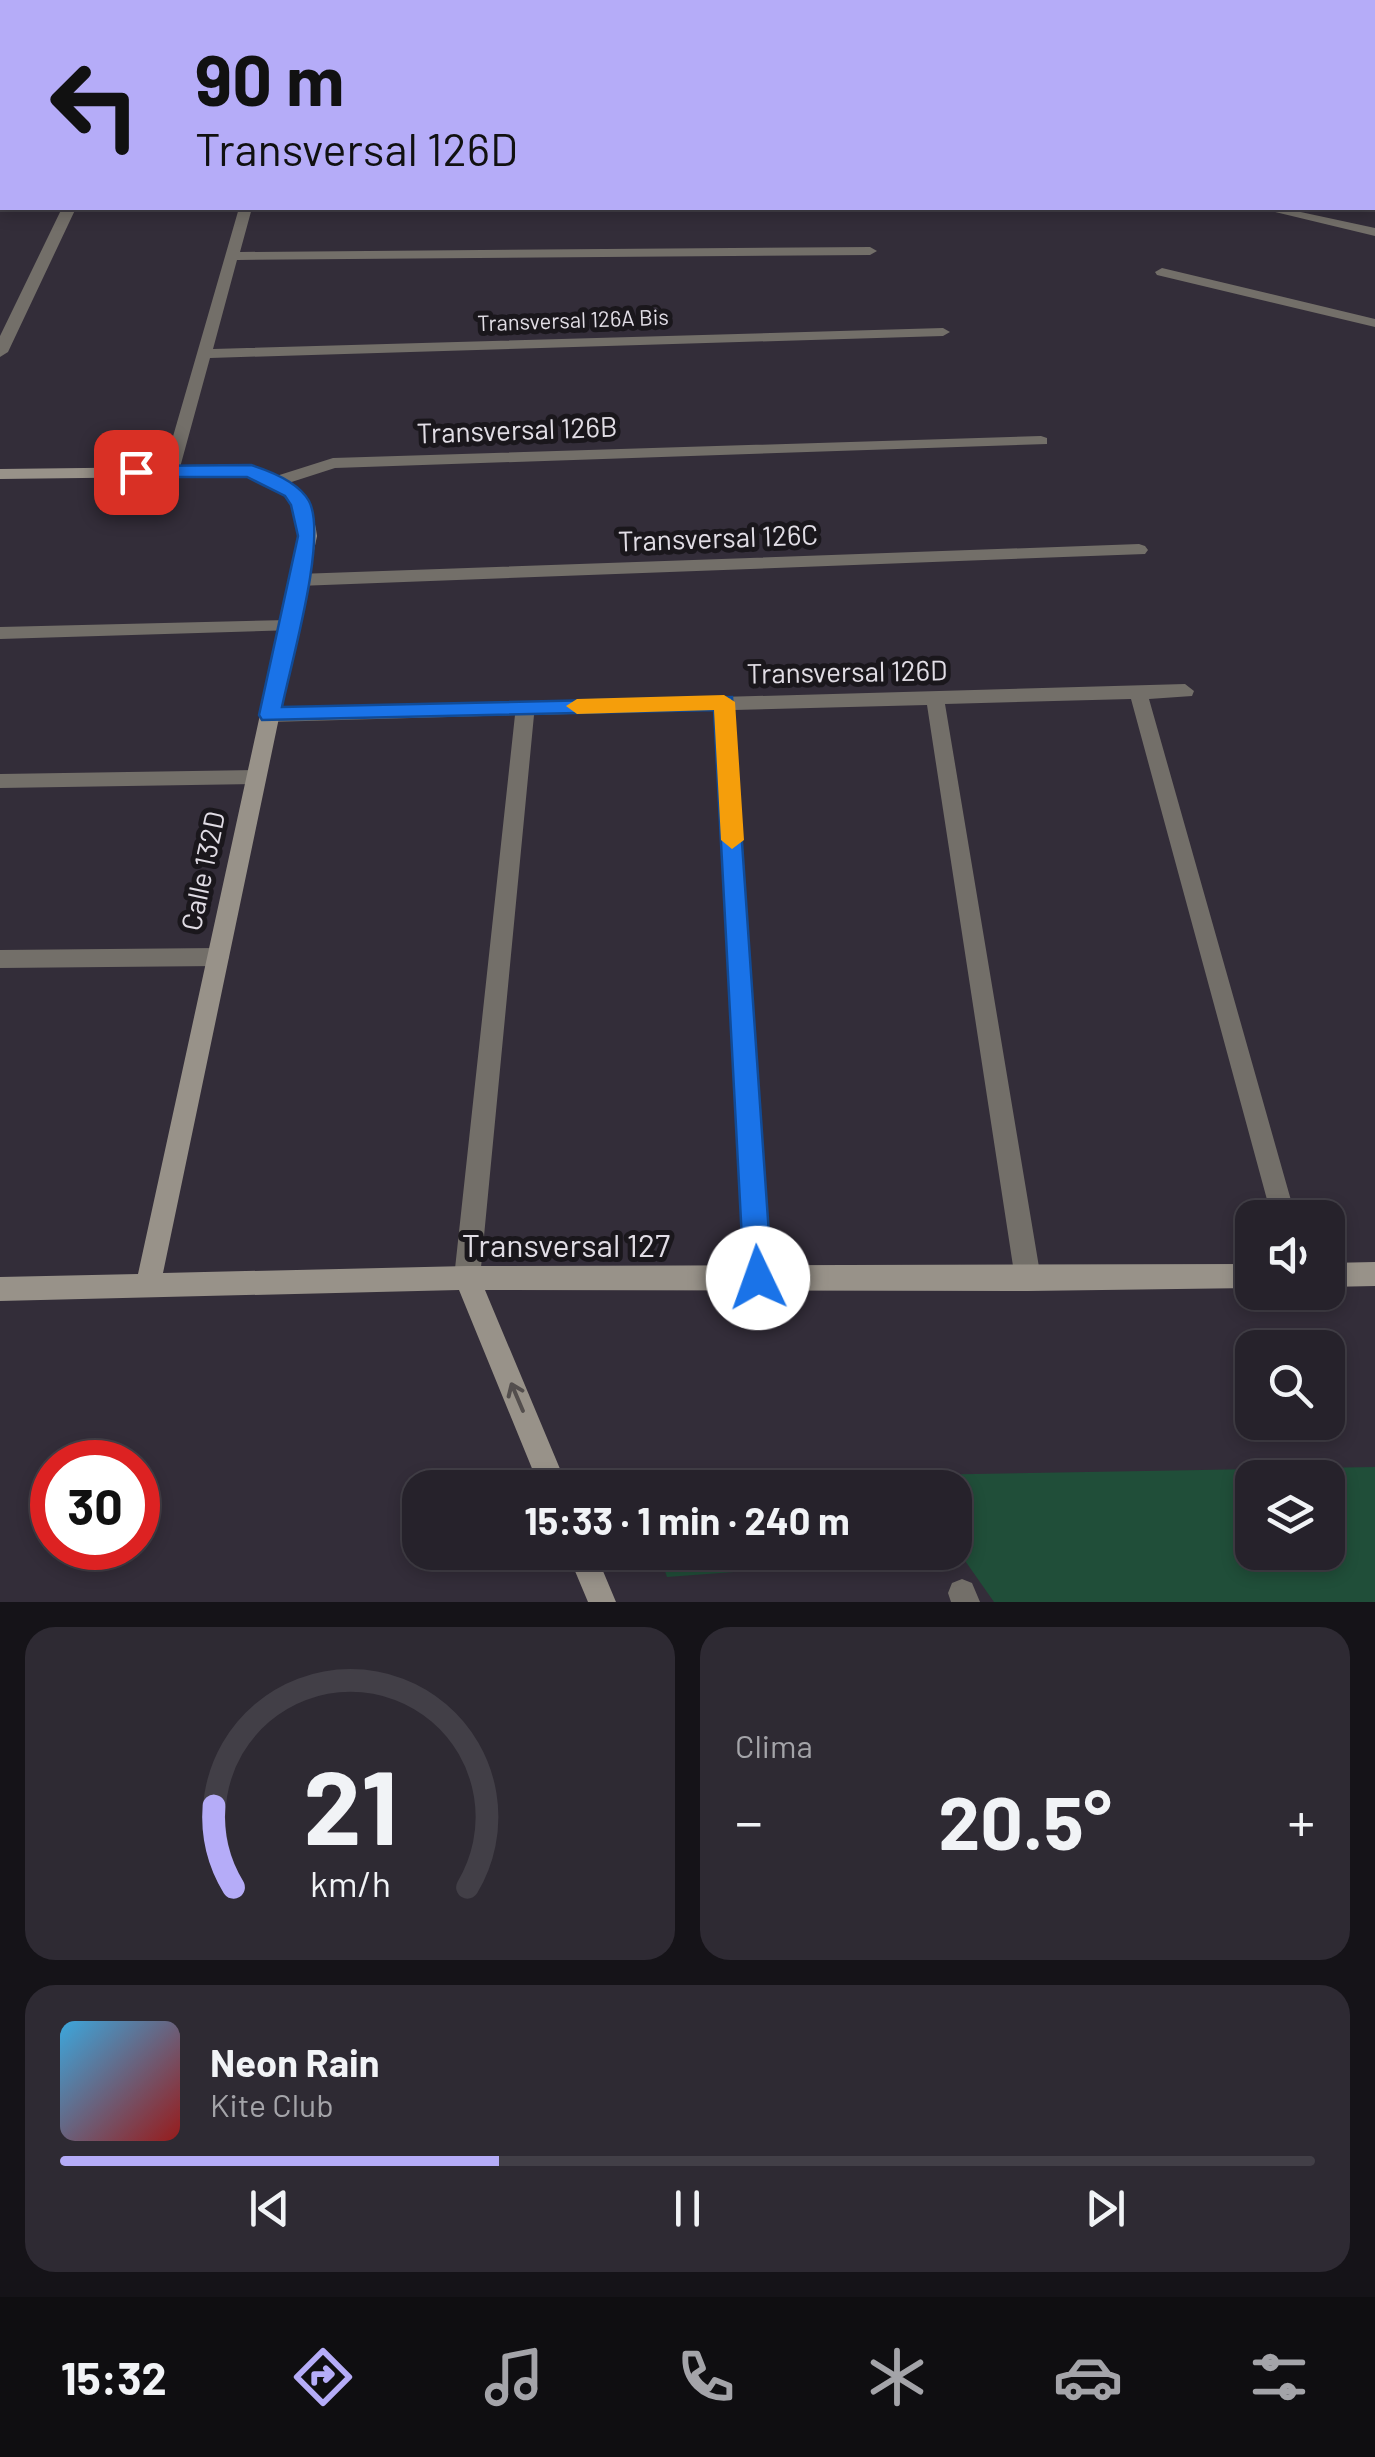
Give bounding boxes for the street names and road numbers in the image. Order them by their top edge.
street label: Transversal 126A Bis [477,303,669,335]
street label: Transversal 126B [416,409,618,449]
street label: Transversal 126C [617,517,819,557]
street label: Transversal 126D [746,652,948,690]
street label: Calle 132D [173,808,231,934]
street label: Transversal 127 [462,1225,670,1263]

